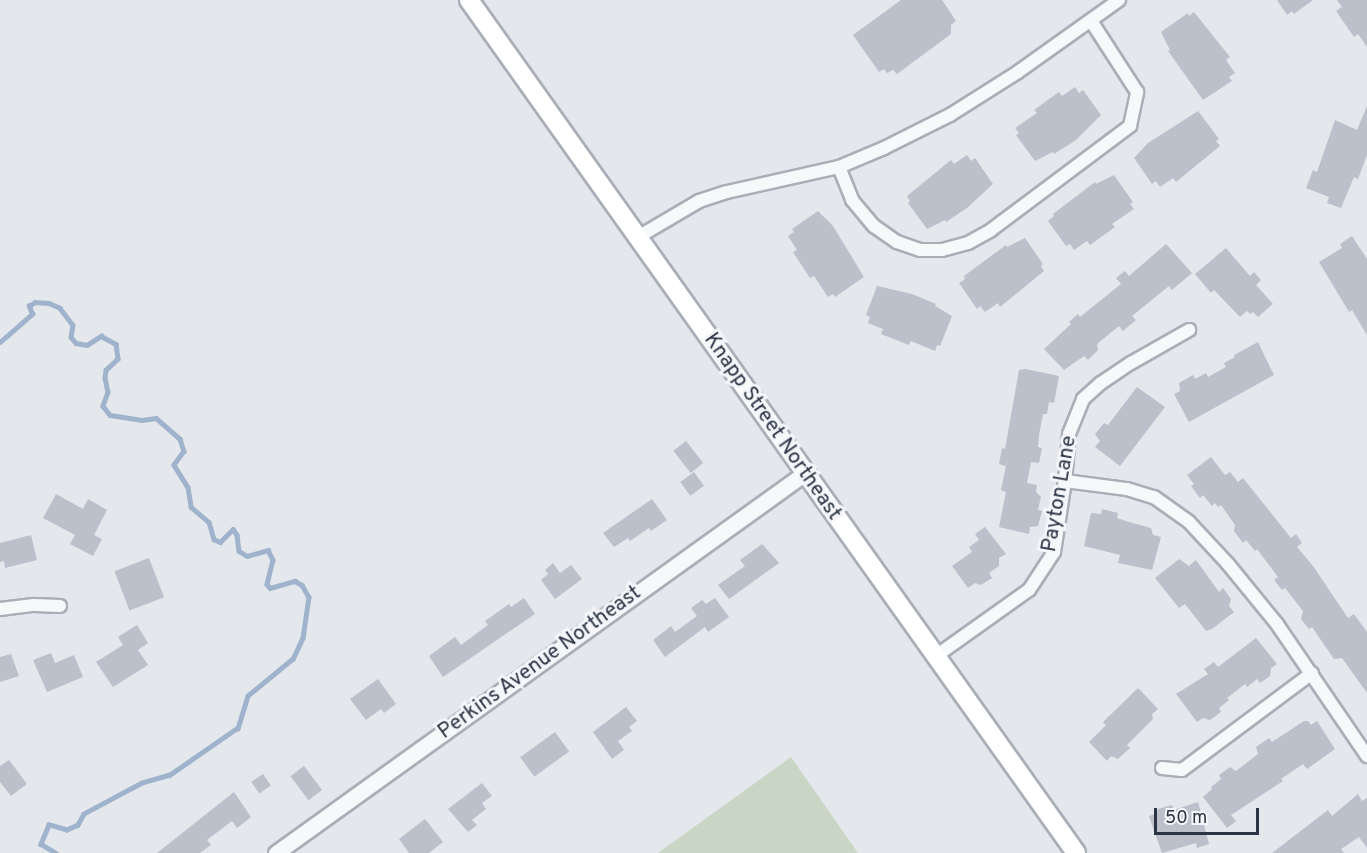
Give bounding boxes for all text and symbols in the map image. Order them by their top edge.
street label: Knapp Street Northeast [698,328,846,526]
street label: Payton Lane [1037,434,1083,554]
street label: Perkins Avenue Northeast [433,581,647,745]
scale bar [1157,796,1262,834]
text: 50 m [1165,807,1207,830]

